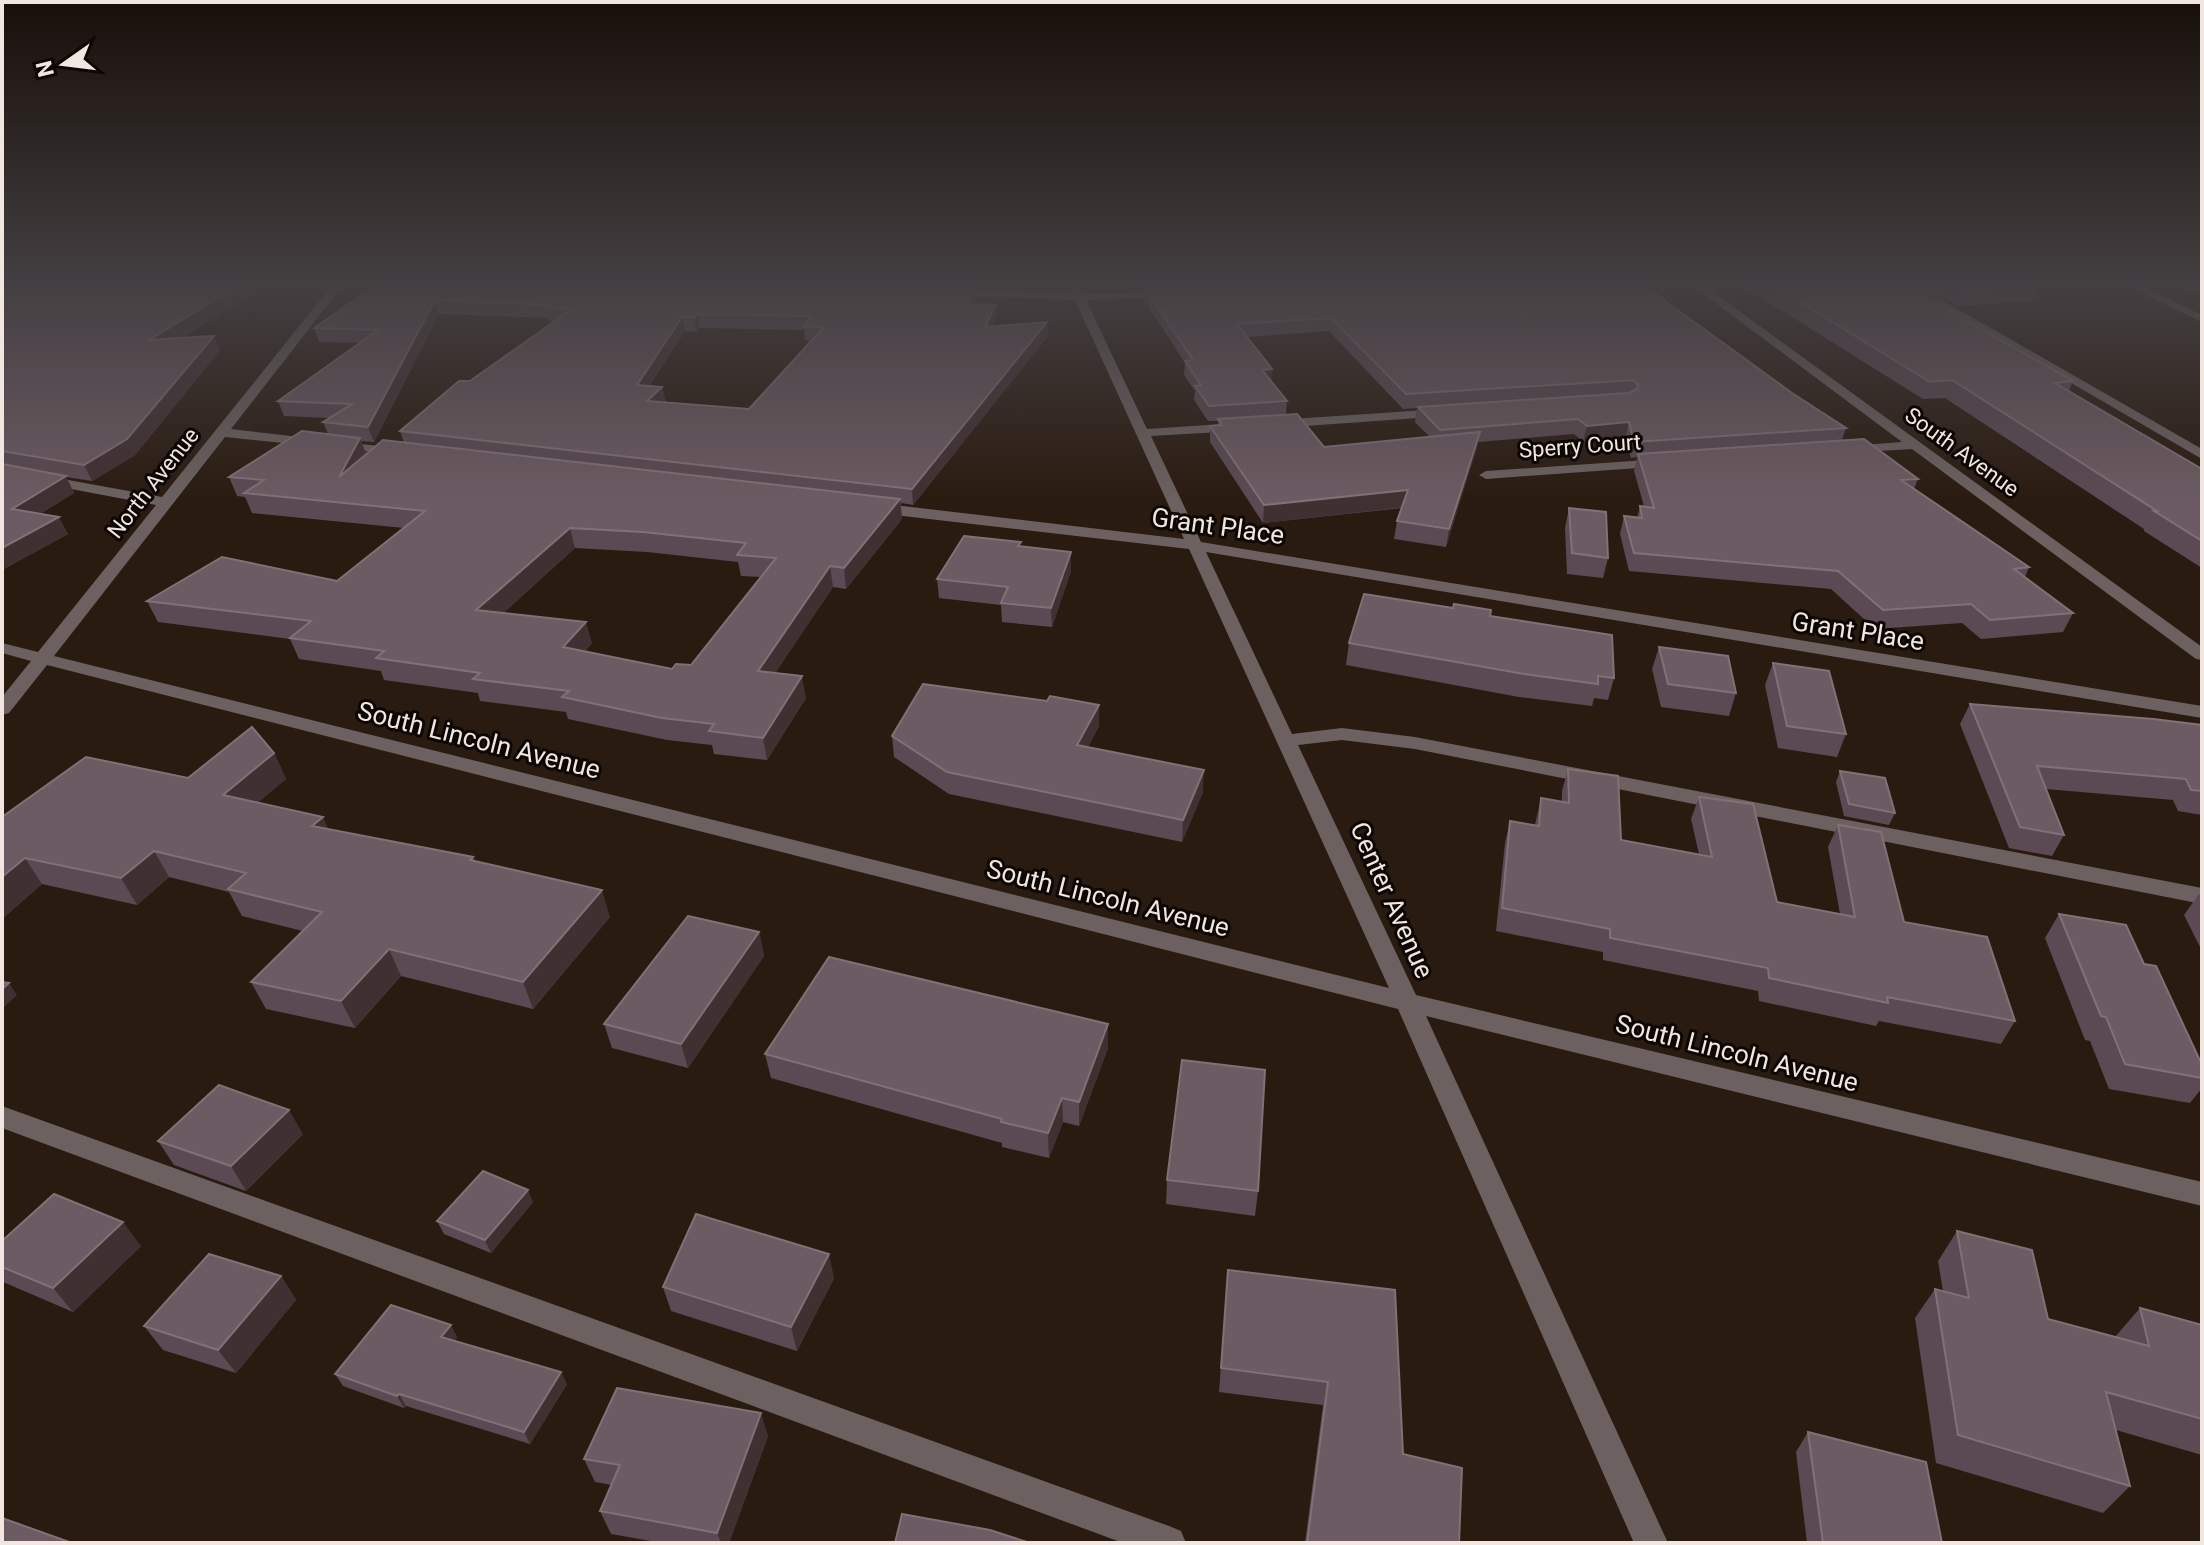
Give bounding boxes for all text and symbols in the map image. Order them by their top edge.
north arrow [24,24,104,104]
text: N [31,58,59,79]
street label: South Avenue [1900,402,2024,502]
street label: North Avenue [102,423,204,543]
street label: Sperry Court [1518,429,1642,463]
street label: Grant Place [1150,502,1286,550]
street label: Grant Place [1790,606,1926,656]
street label: South Lincoln Avenue [354,695,604,785]
street label: Center Avenue [1344,817,1440,983]
street label: South Lincoln Avenue [983,853,1233,943]
street label: South Lincoln Avenue [1612,1008,1862,1098]

